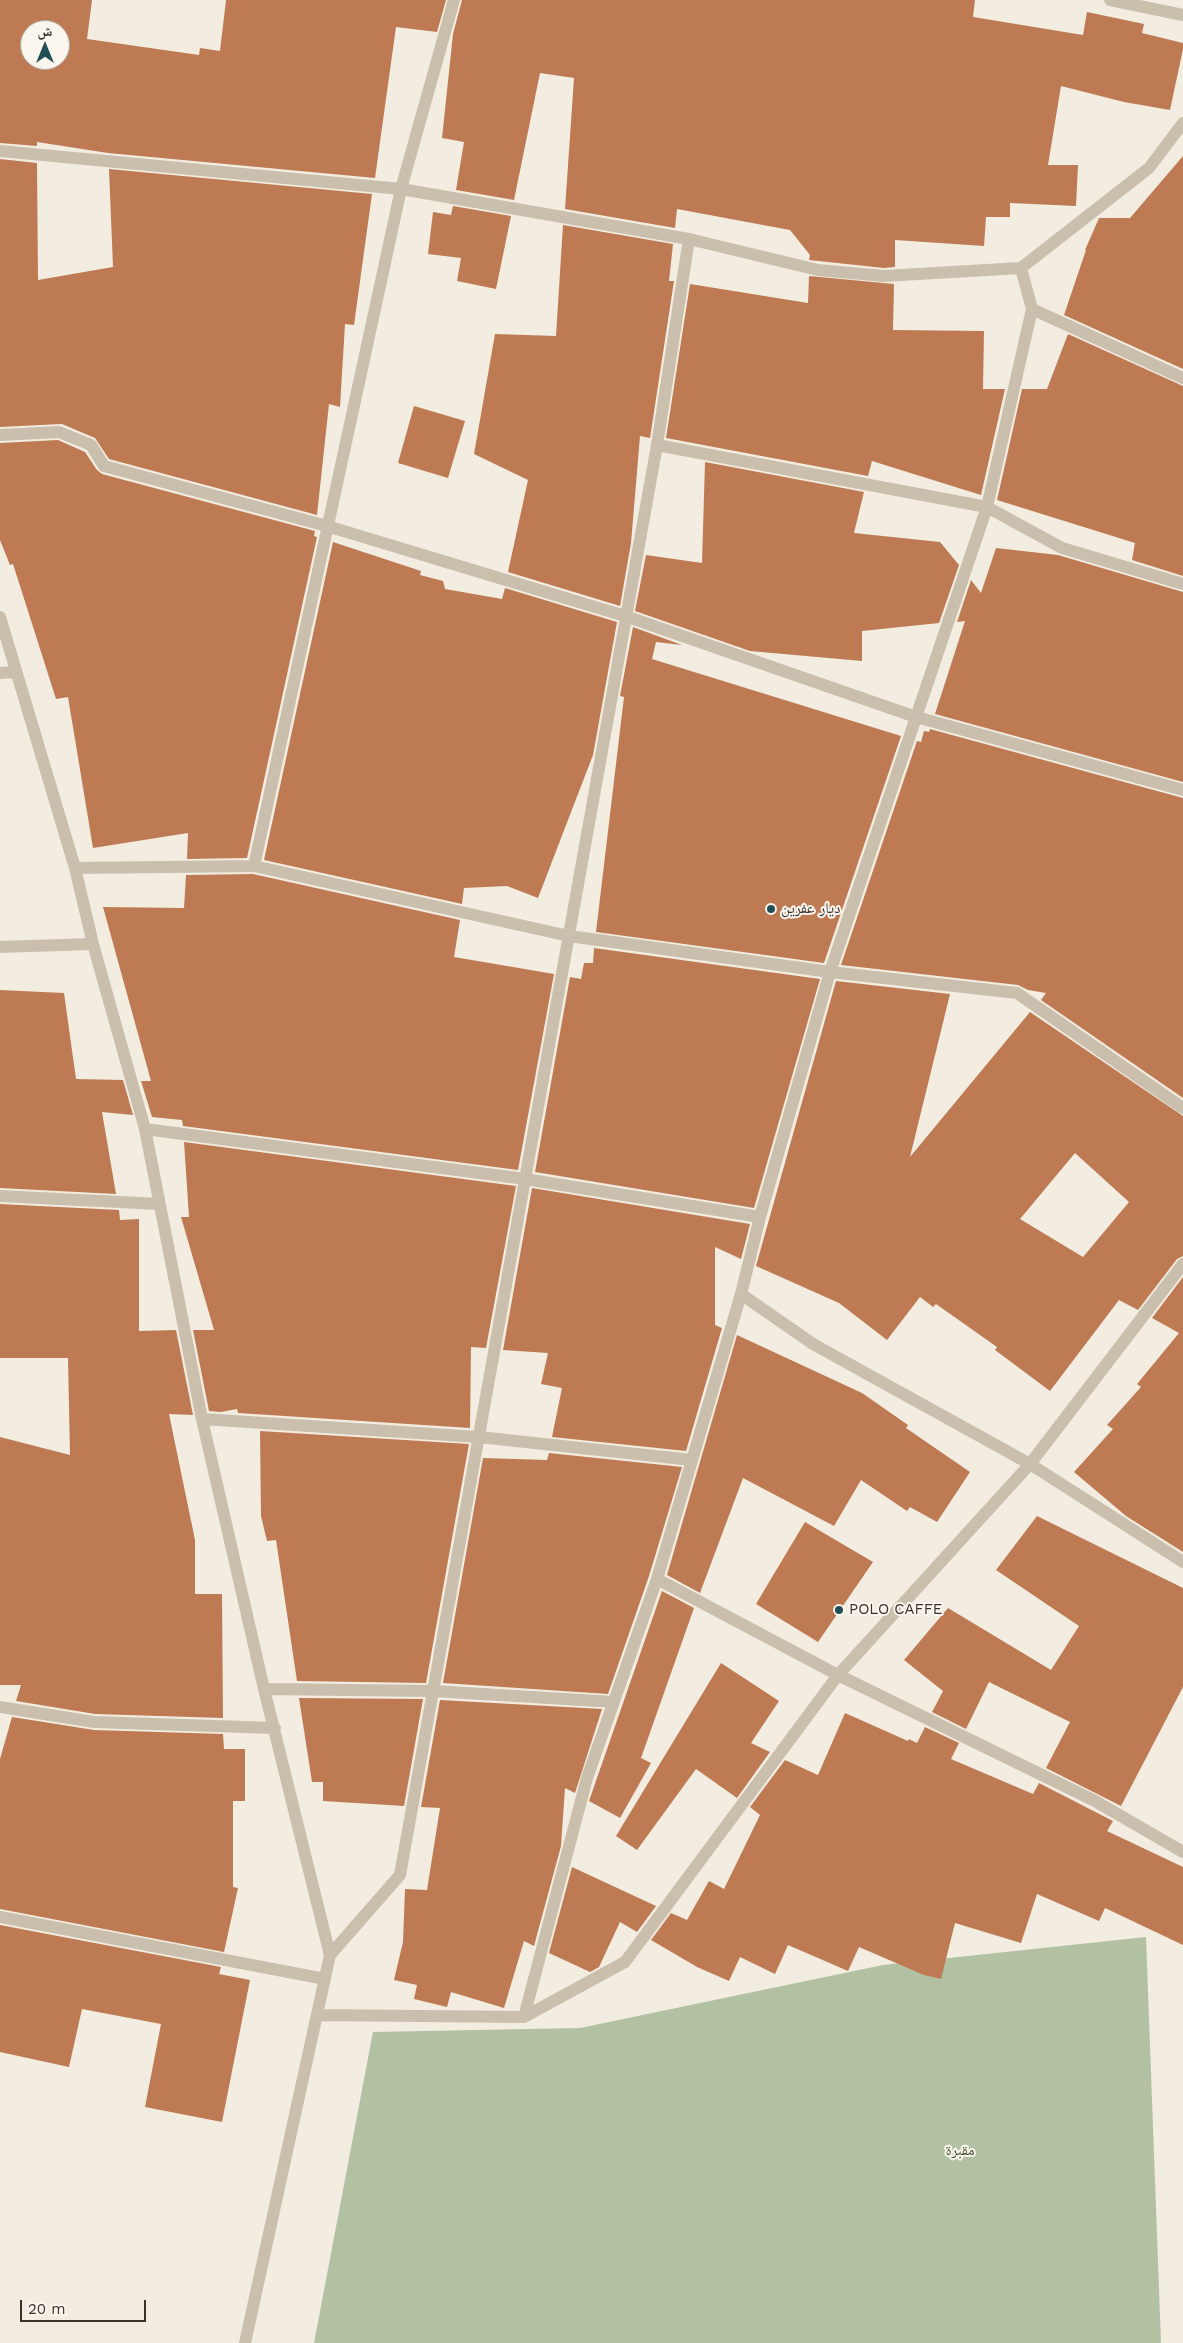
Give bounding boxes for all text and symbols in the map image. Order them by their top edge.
north arrow [20,20,70,70]
text: ش [38,23,52,39]
place label: ديار عفرين [781,900,840,918]
marker: ديار عفرين [765,903,777,915]
place label: POLO CAFFE [849,1601,942,1619]
marker: POLO CAFFE [833,1604,845,1616]
park label: مقبرة [945,2142,975,2160]
scale bar [22,2290,149,2322]
text: 20 m [28,2300,66,2318]

